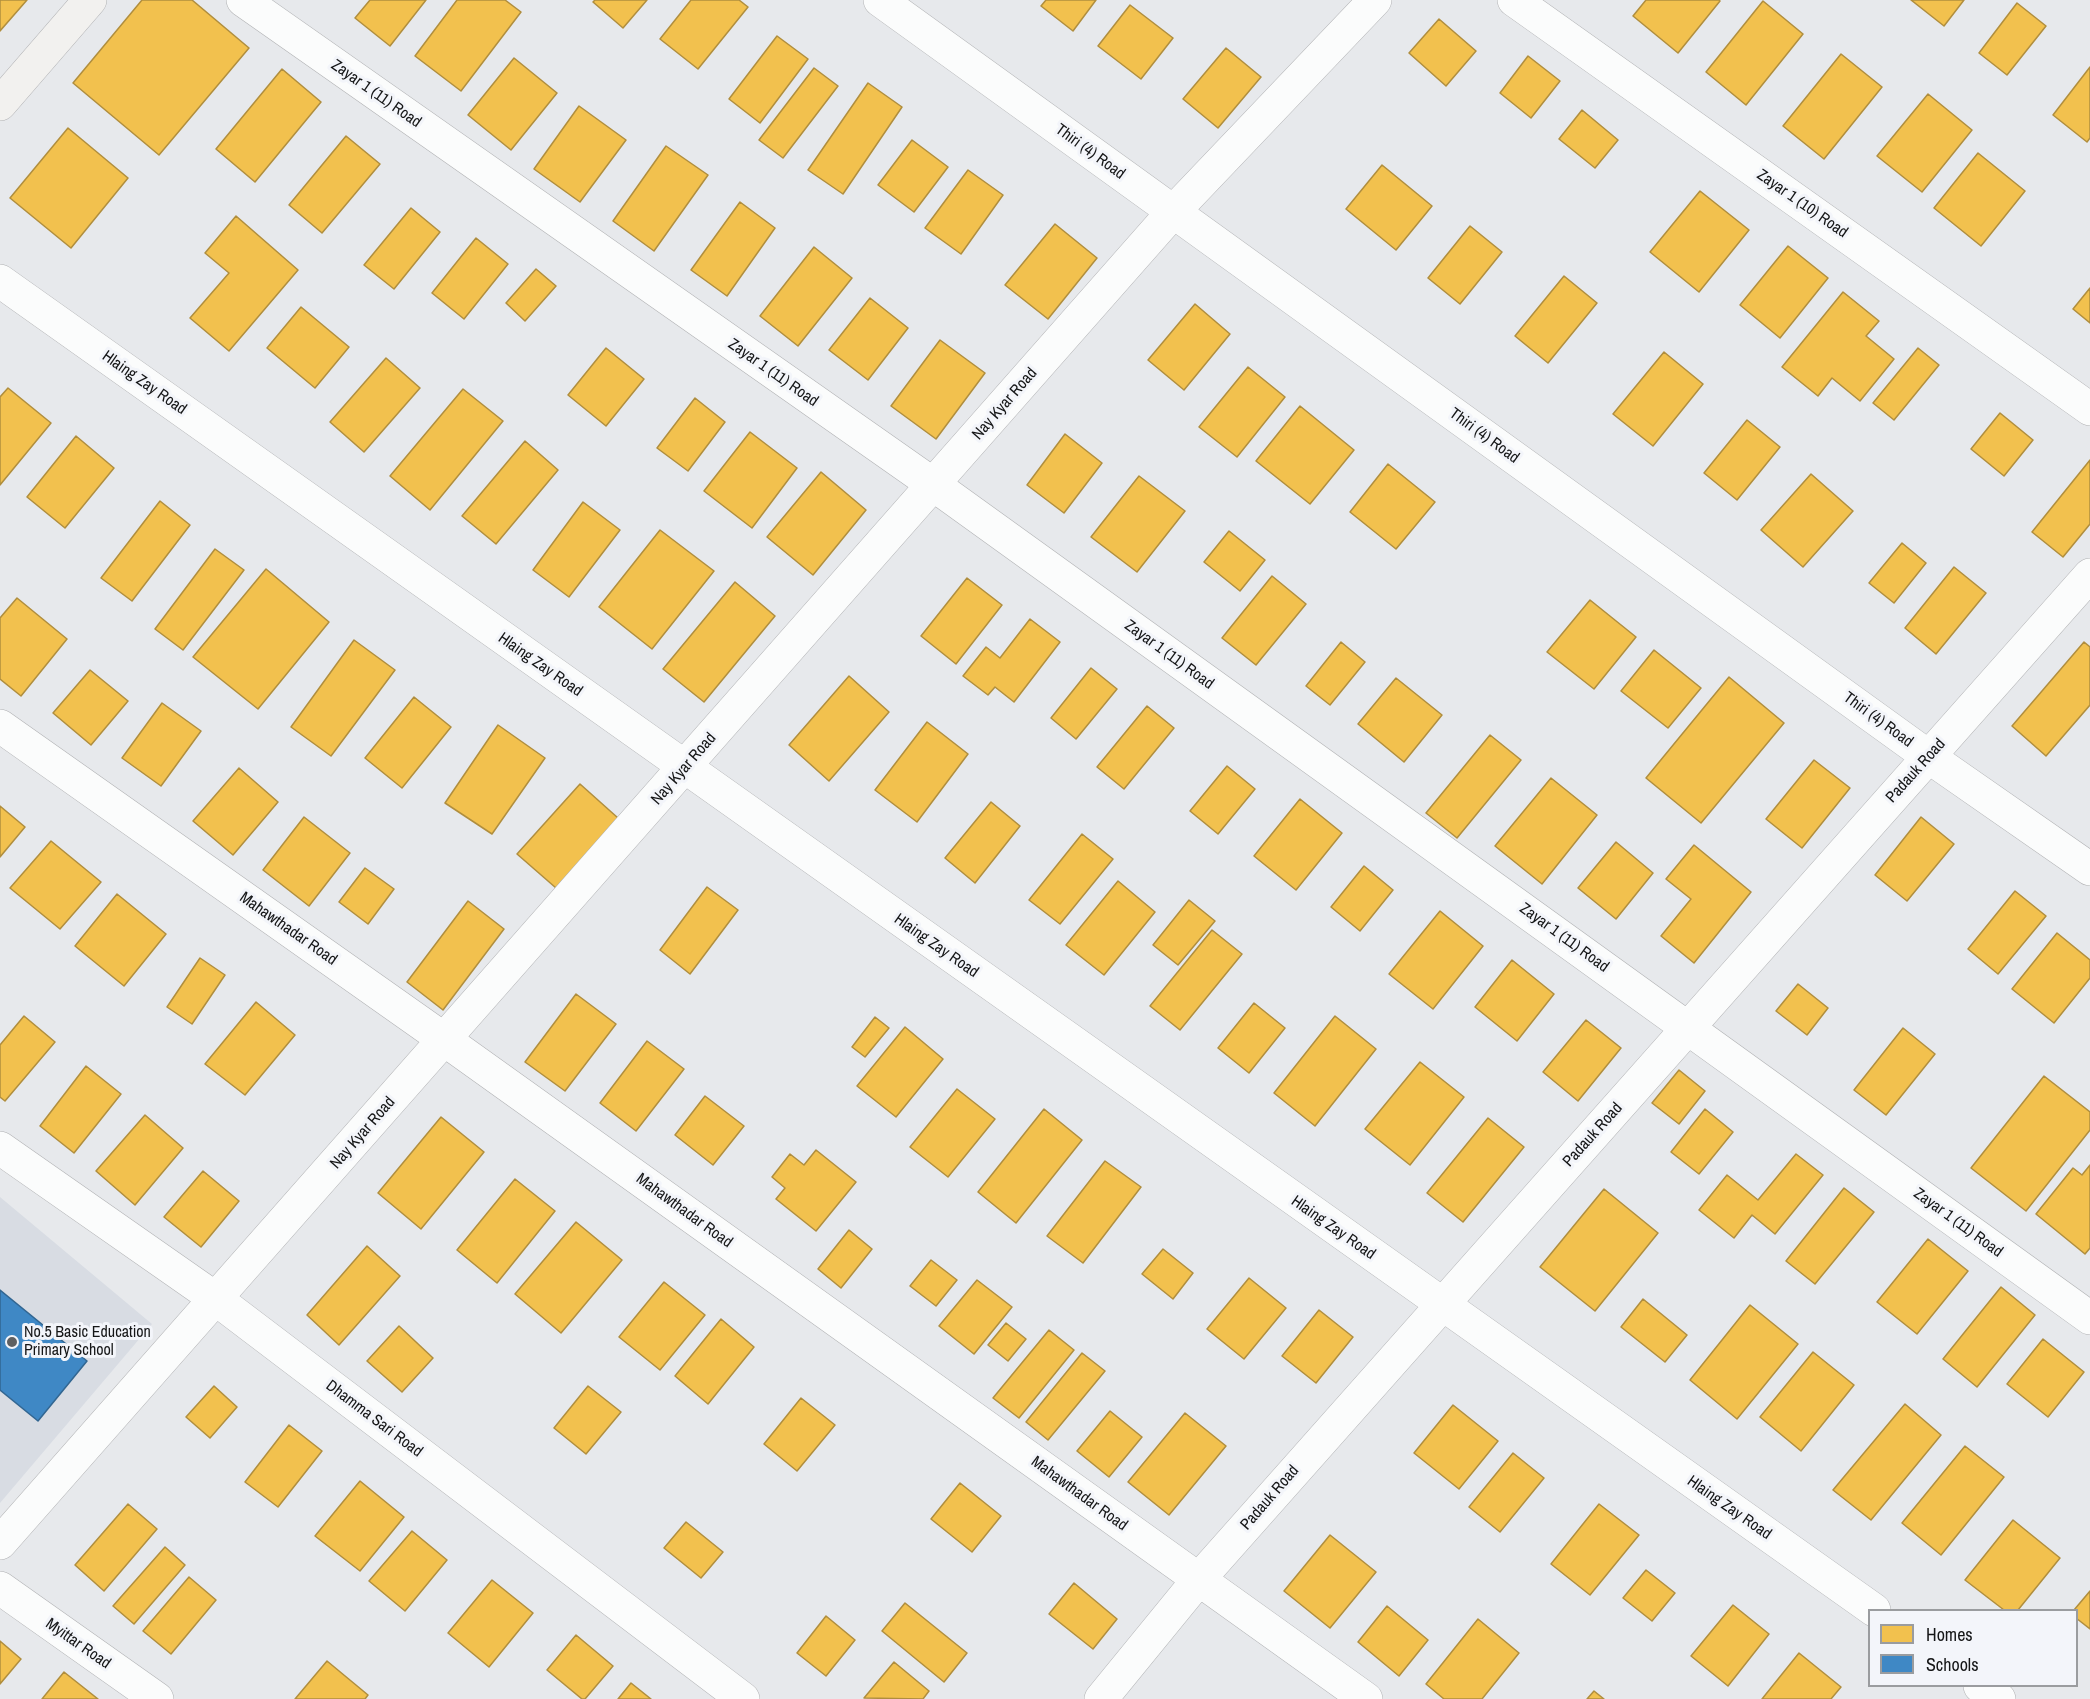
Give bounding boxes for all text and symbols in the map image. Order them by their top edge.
street label: Zayar 1 (11) Road [327,56,425,132]
street label: Thiri (4) Road [1051,120,1129,184]
street label: Zayar 1 (10) Road [1753,166,1851,242]
street label: Zayar 1 (11) Road [724,335,822,411]
street label: Hlaing Zay Road [98,347,190,419]
street label: Nay Kyar Road [969,364,1041,444]
street label: Thiri (4) Road [1445,404,1523,468]
street label: Zayar 1 (11) Road [1121,616,1217,694]
street label: Hlaing Zay Road [494,629,586,701]
street label: Thiri (4) Road [1839,688,1917,752]
street label: Nay Kyar Road [648,729,720,809]
street label: Padauk Road [1882,735,1950,807]
street label: Mahawthadar Road [236,888,340,970]
street label: Zayar 1 (11) Road [1516,899,1612,977]
street label: Hlaing Zay Road [890,910,982,982]
street label: Nay Kyar Road [327,1093,399,1173]
street label: Padauk Road [1559,1099,1627,1171]
street label: Mahawthadar Road [632,1170,736,1252]
street label: Zayar 1 (11) Road [1910,1184,2006,1262]
street label: Hlaing Zay Road [1287,1192,1379,1264]
place label: No.5 Basic Education Primary School [24,1323,151,1361]
marker: No.5 Basic Education Primary School [5,1335,19,1349]
street label: Dhamma Sari Road [322,1376,426,1462]
street label: Mahawthadar Road [1027,1453,1131,1535]
street label: Padauk Road [1237,1462,1303,1534]
street label: Hlaing Zay Road [1683,1472,1775,1544]
legend [1868,1609,2078,1687]
street label: Myittar Road [42,1615,114,1673]
text: Homes [1926,1622,1973,1647]
text: Schools [1926,1652,1979,1677]

